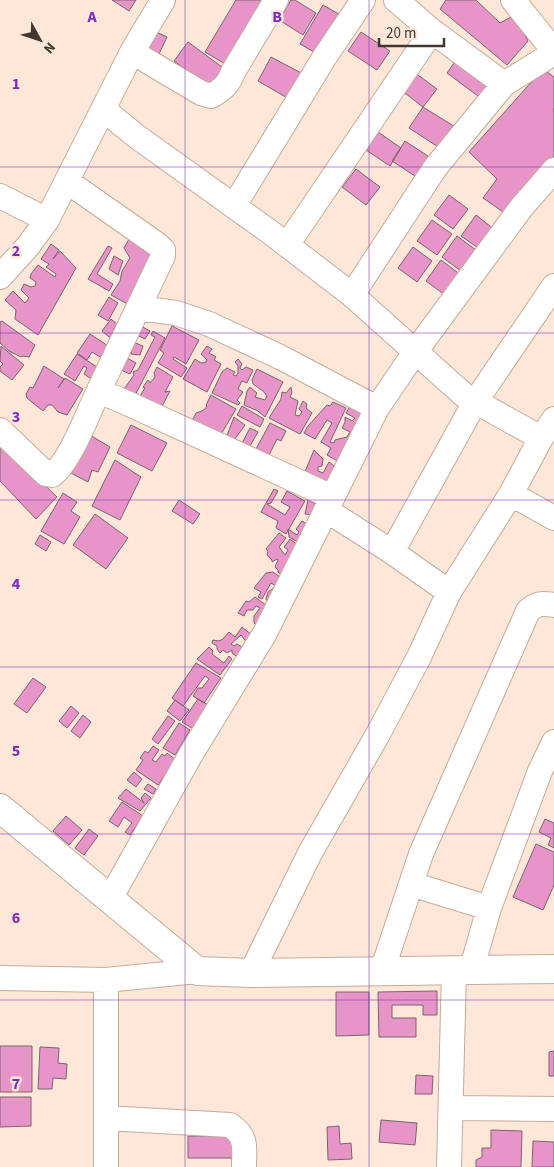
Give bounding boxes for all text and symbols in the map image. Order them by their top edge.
text: A [86,6,97,28]
text: B [272,6,282,28]
north arrow [15,15,65,65]
scale bar [379,15,444,47]
text: 20 m [386,23,416,44]
text: N [39,38,60,58]
text: 1 [12,73,20,95]
text: 2 [12,240,20,262]
text: 3 [12,406,20,428]
text: 4 [12,573,21,595]
text: 5 [12,740,20,762]
text: 6 [12,907,20,929]
text: 7 [12,1073,20,1095]

